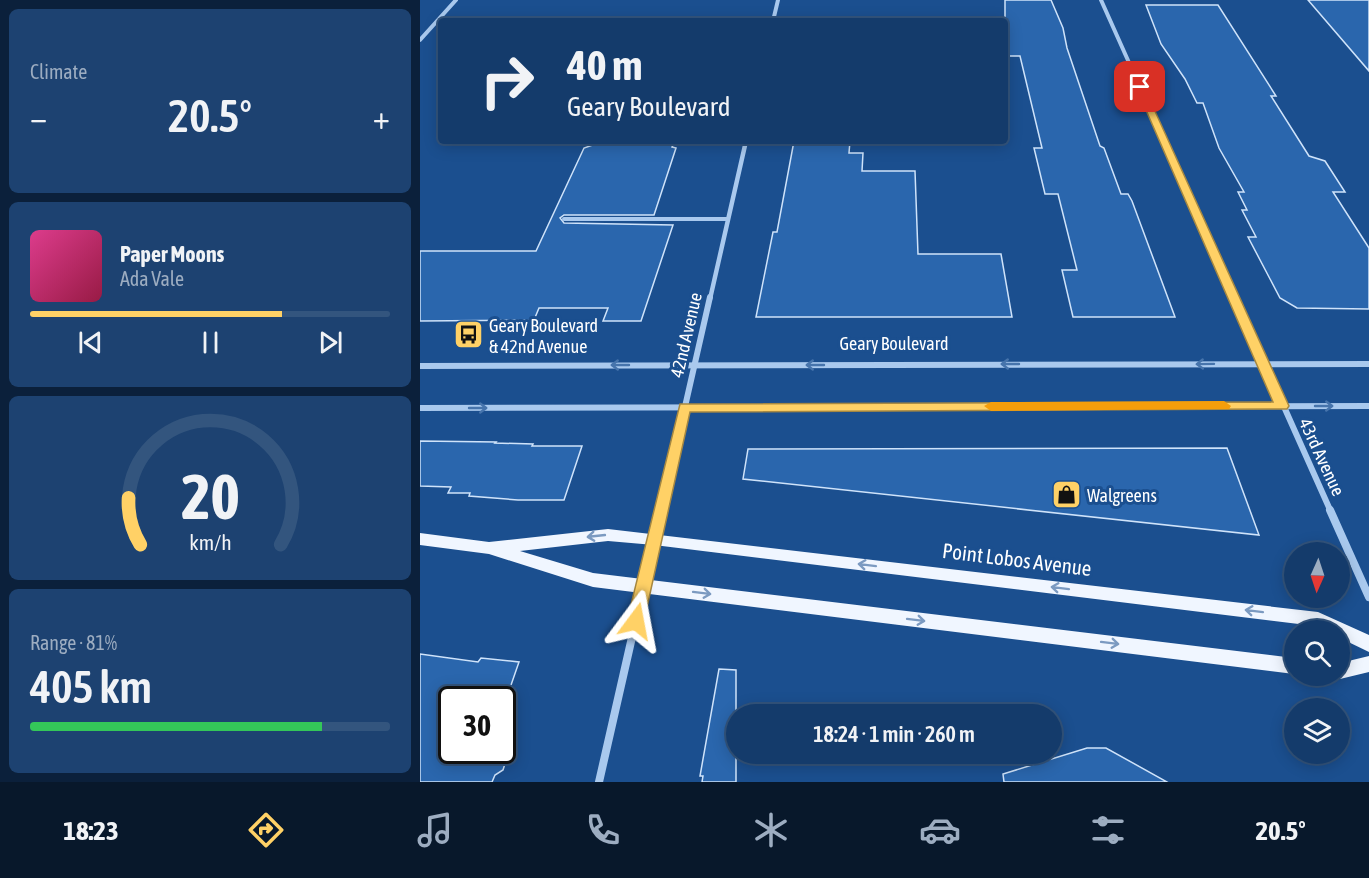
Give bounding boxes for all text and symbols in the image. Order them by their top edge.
text: 40 m [567,41,642,89]
icon: right [468,42,546,120]
text: Climate [30,60,87,83]
pin [1114,61,1165,112]
icon: arrive [1123,70,1156,103]
text: 20.5° [168,90,252,142]
text: Geary Boulevard [567,91,731,122]
text: − [30,98,47,136]
text: + [373,98,390,136]
text: Paper Moons [120,241,224,267]
text: Ada Vale [120,267,184,290]
street label: 42nd Avenue [666,291,706,379]
place label: Geary Boulevard & 42nd Avenue [489,315,598,357]
bus stop icon: Geary Boulevard & 42nd Avenue [452,319,484,351]
icon: previous [74,326,107,359]
icon: pause [194,326,227,359]
icon: next [314,326,347,359]
street label: Geary Boulevard [840,333,949,354]
one-way arrow [1000,358,1020,370]
one-way arrow [1195,358,1215,370]
one-way arrow [610,359,630,371]
one-way arrow [805,359,825,371]
one-way arrow [1314,400,1334,412]
one-way arrow [468,402,488,414]
street label: 43rd Avenue [1295,415,1349,499]
text: 20 [181,461,239,532]
shop icon: Walgreens [1050,479,1082,511]
place label: Walgreens [1087,485,1157,506]
text: km/h [189,530,231,555]
one-way arrow [587,531,607,542]
street label: Point Lobos Avenue [941,538,1093,580]
north arrow [1284,542,1350,608]
map controls [1284,542,1350,764]
one-way arrow [857,559,877,570]
one-way arrow [1051,582,1071,593]
one-way arrow [692,588,711,599]
position arrow [604,589,668,653]
one-way arrow [1244,605,1264,616]
one-way arrow [906,614,926,625]
button: search [1284,620,1350,686]
text: Range · 81% [30,631,117,654]
one-way arrow [1099,638,1119,649]
text: 405 km [30,661,152,713]
speed limit sign: 30 [438,686,516,764]
button: layers [1284,698,1350,764]
text: 18:24 · 1 min · 260 m [813,721,975,747]
icon: directions [245,809,287,851]
icon: music [414,809,456,851]
icon: phone [582,809,624,851]
icon: climate [750,809,792,851]
icon: car [919,809,961,851]
icon: filters [1087,809,1129,851]
text: 18:23 [63,815,119,846]
text: 20.5° [1255,815,1306,846]

